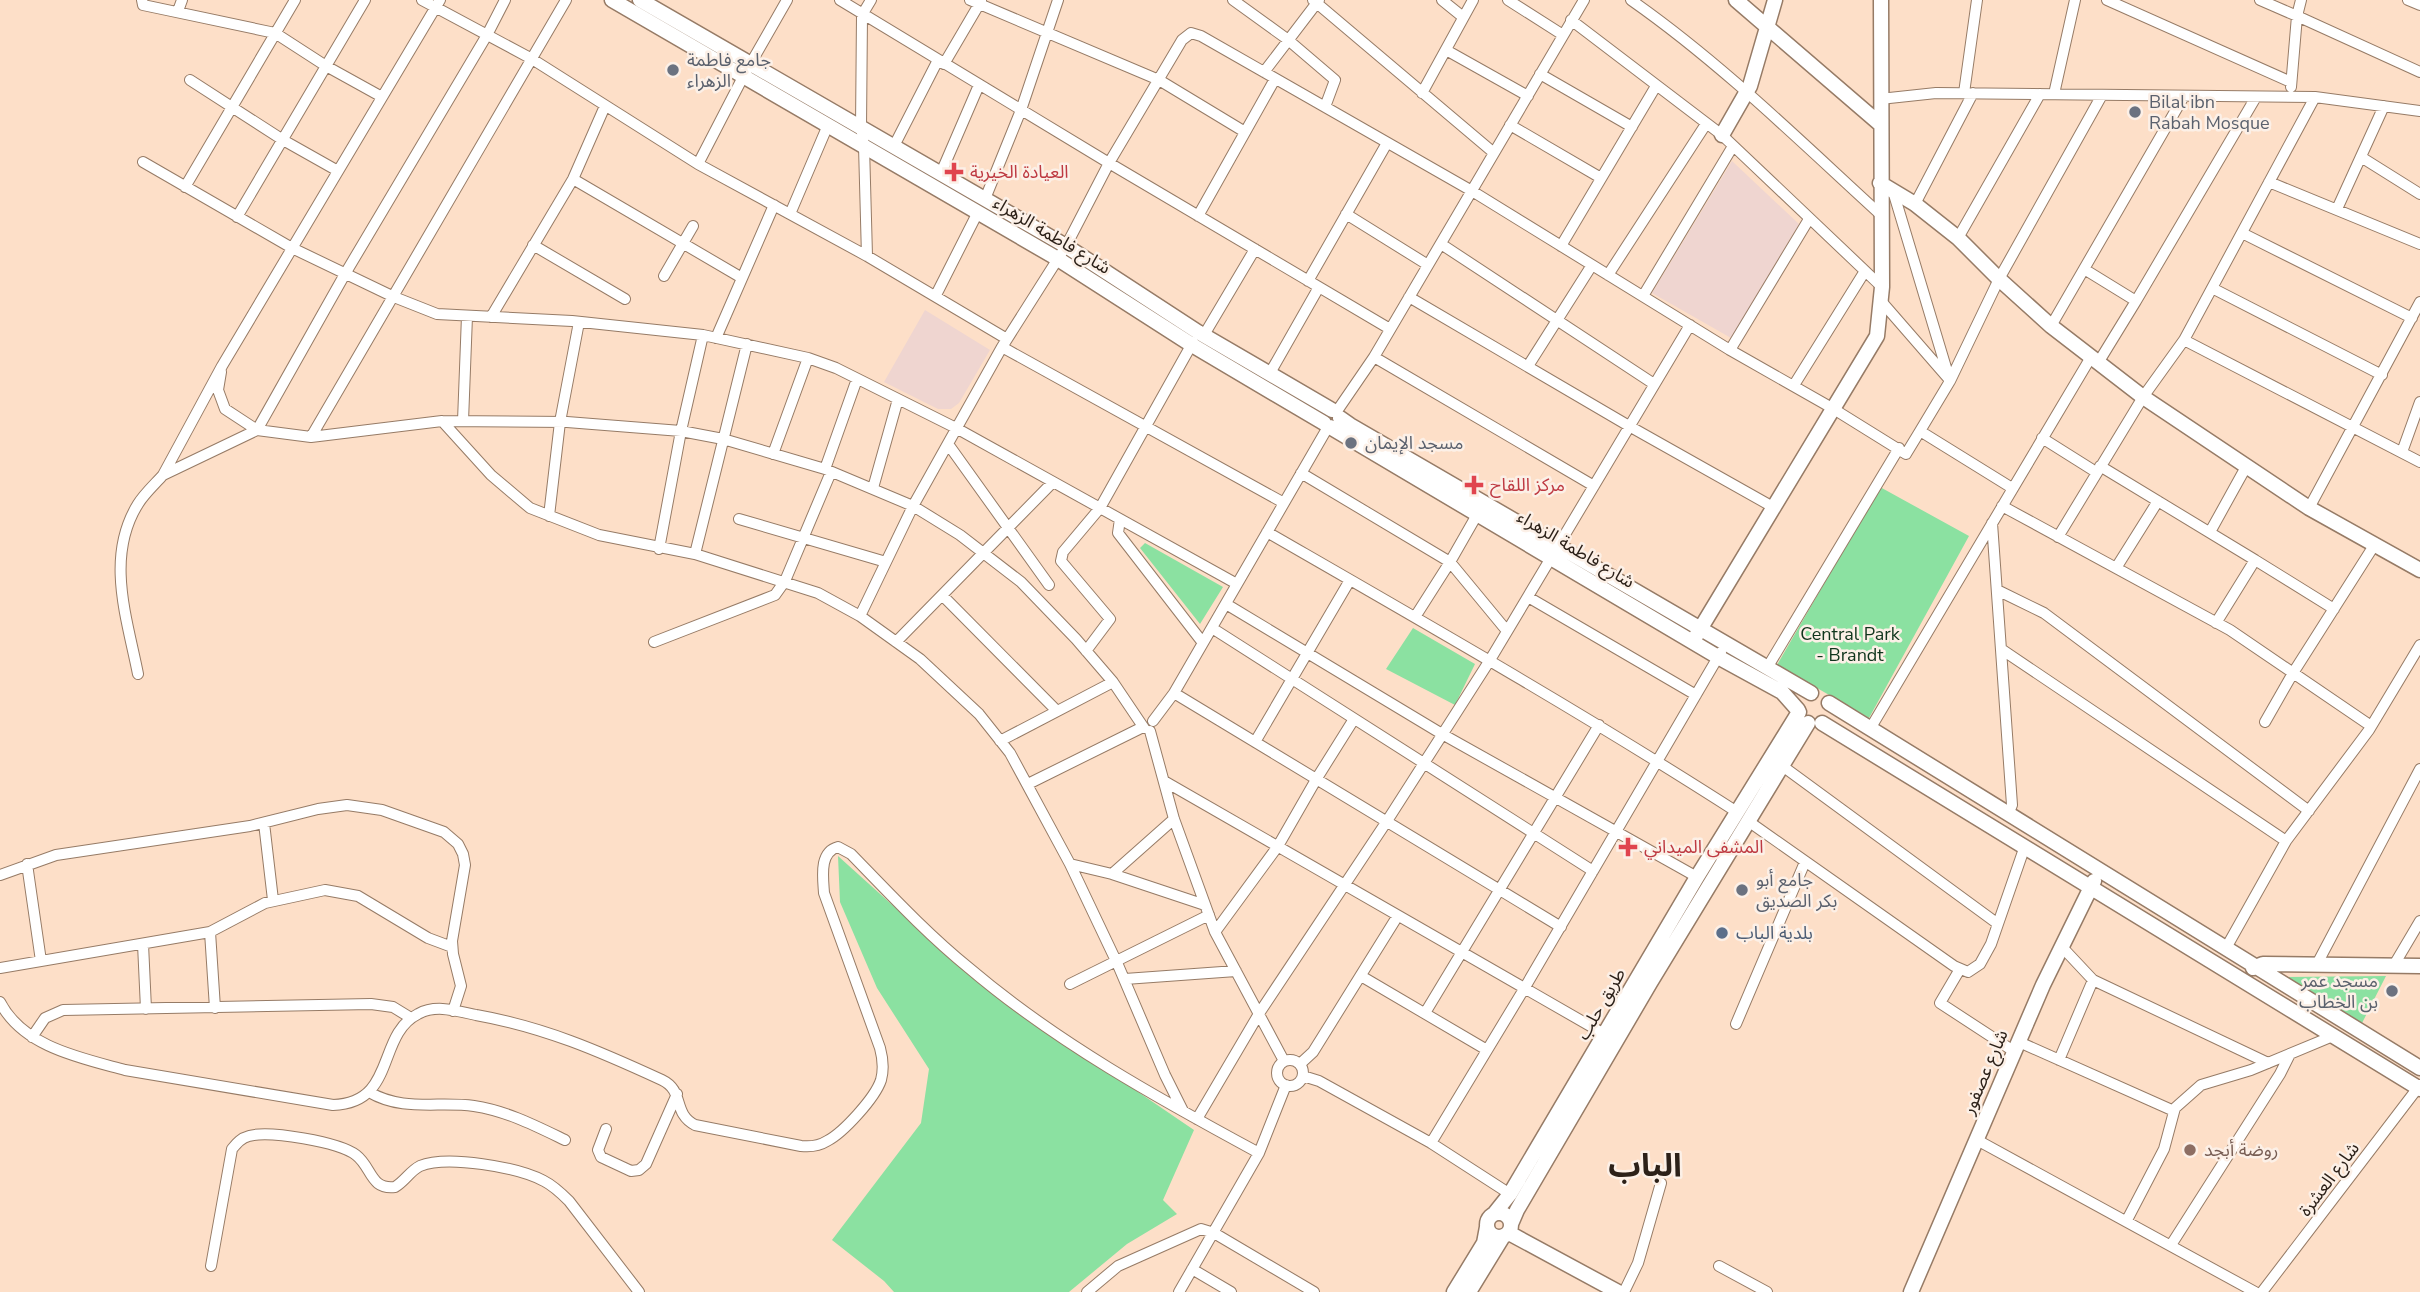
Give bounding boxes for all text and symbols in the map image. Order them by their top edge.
place label: جامع فاطمة الزهراء [687,48,771,93]
marker: جامع فاطمة الزهراء [665,62,681,78]
place label: Bilal ibn Rabah Mosque [2149,90,2270,135]
marker: Bilal ibn Rabah Mosque [2127,104,2143,120]
place label: العيادة الخيرية [970,160,1069,184]
marker: العيادة الخيرية [944,162,964,182]
street label: شارع فاطمة الزهراء [988,190,1115,281]
place label: مسجد الإيمان [1365,431,1464,455]
marker: مسجد الإيمان [1343,435,1359,451]
place label: مركز اللقاح [1490,473,1565,498]
marker: مركز اللقاح [1464,475,1484,495]
street label: شارع فاطمة الزهراء [1512,504,1639,595]
park label: Central Park - Brandt [1800,622,1901,667]
place label: المشفى الميداني [1644,835,1763,860]
marker: المشفى الميداني [1618,837,1638,857]
place label: جامع أبو بكر الصديق [1756,868,1837,913]
marker: جامع أبو بكر الصديق [1734,882,1750,898]
place label: بلدية الباب [1736,921,1813,945]
marker: بلدية الباب [1714,925,1730,941]
street label: طريق حلب [1571,964,1631,1044]
place label: مسجد عمر بن الخطاب [2299,969,2378,1014]
marker: مسجد عمر بن الخطاب [2384,983,2400,999]
street label: شارع عصفور [1956,1026,2015,1120]
street label: شارع العشرة [2293,1137,2366,1222]
place label: روضة أبجد [2204,1138,2278,1162]
marker: روضة أبجد [2182,1142,2198,1158]
district label: الباب [1608,1144,1682,1187]

